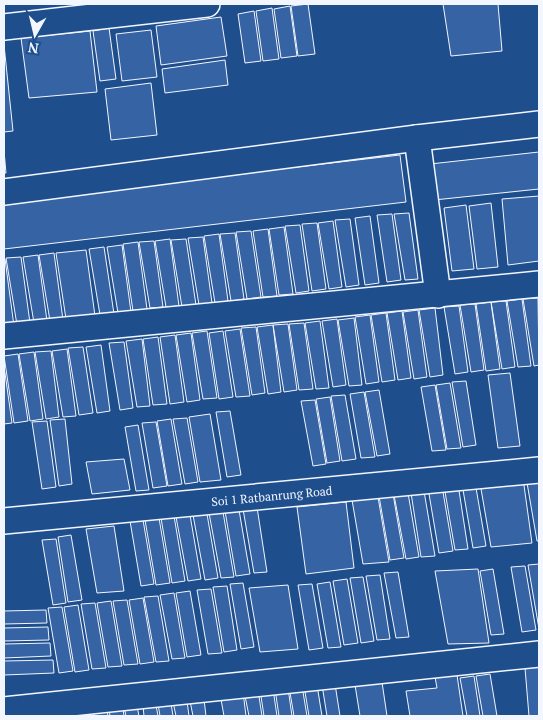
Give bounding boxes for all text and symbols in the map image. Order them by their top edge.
north arrow [10,10,60,60]
text: N [26,38,40,59]
street label: Soi 1 Ratbanrung Road [211,482,333,509]

